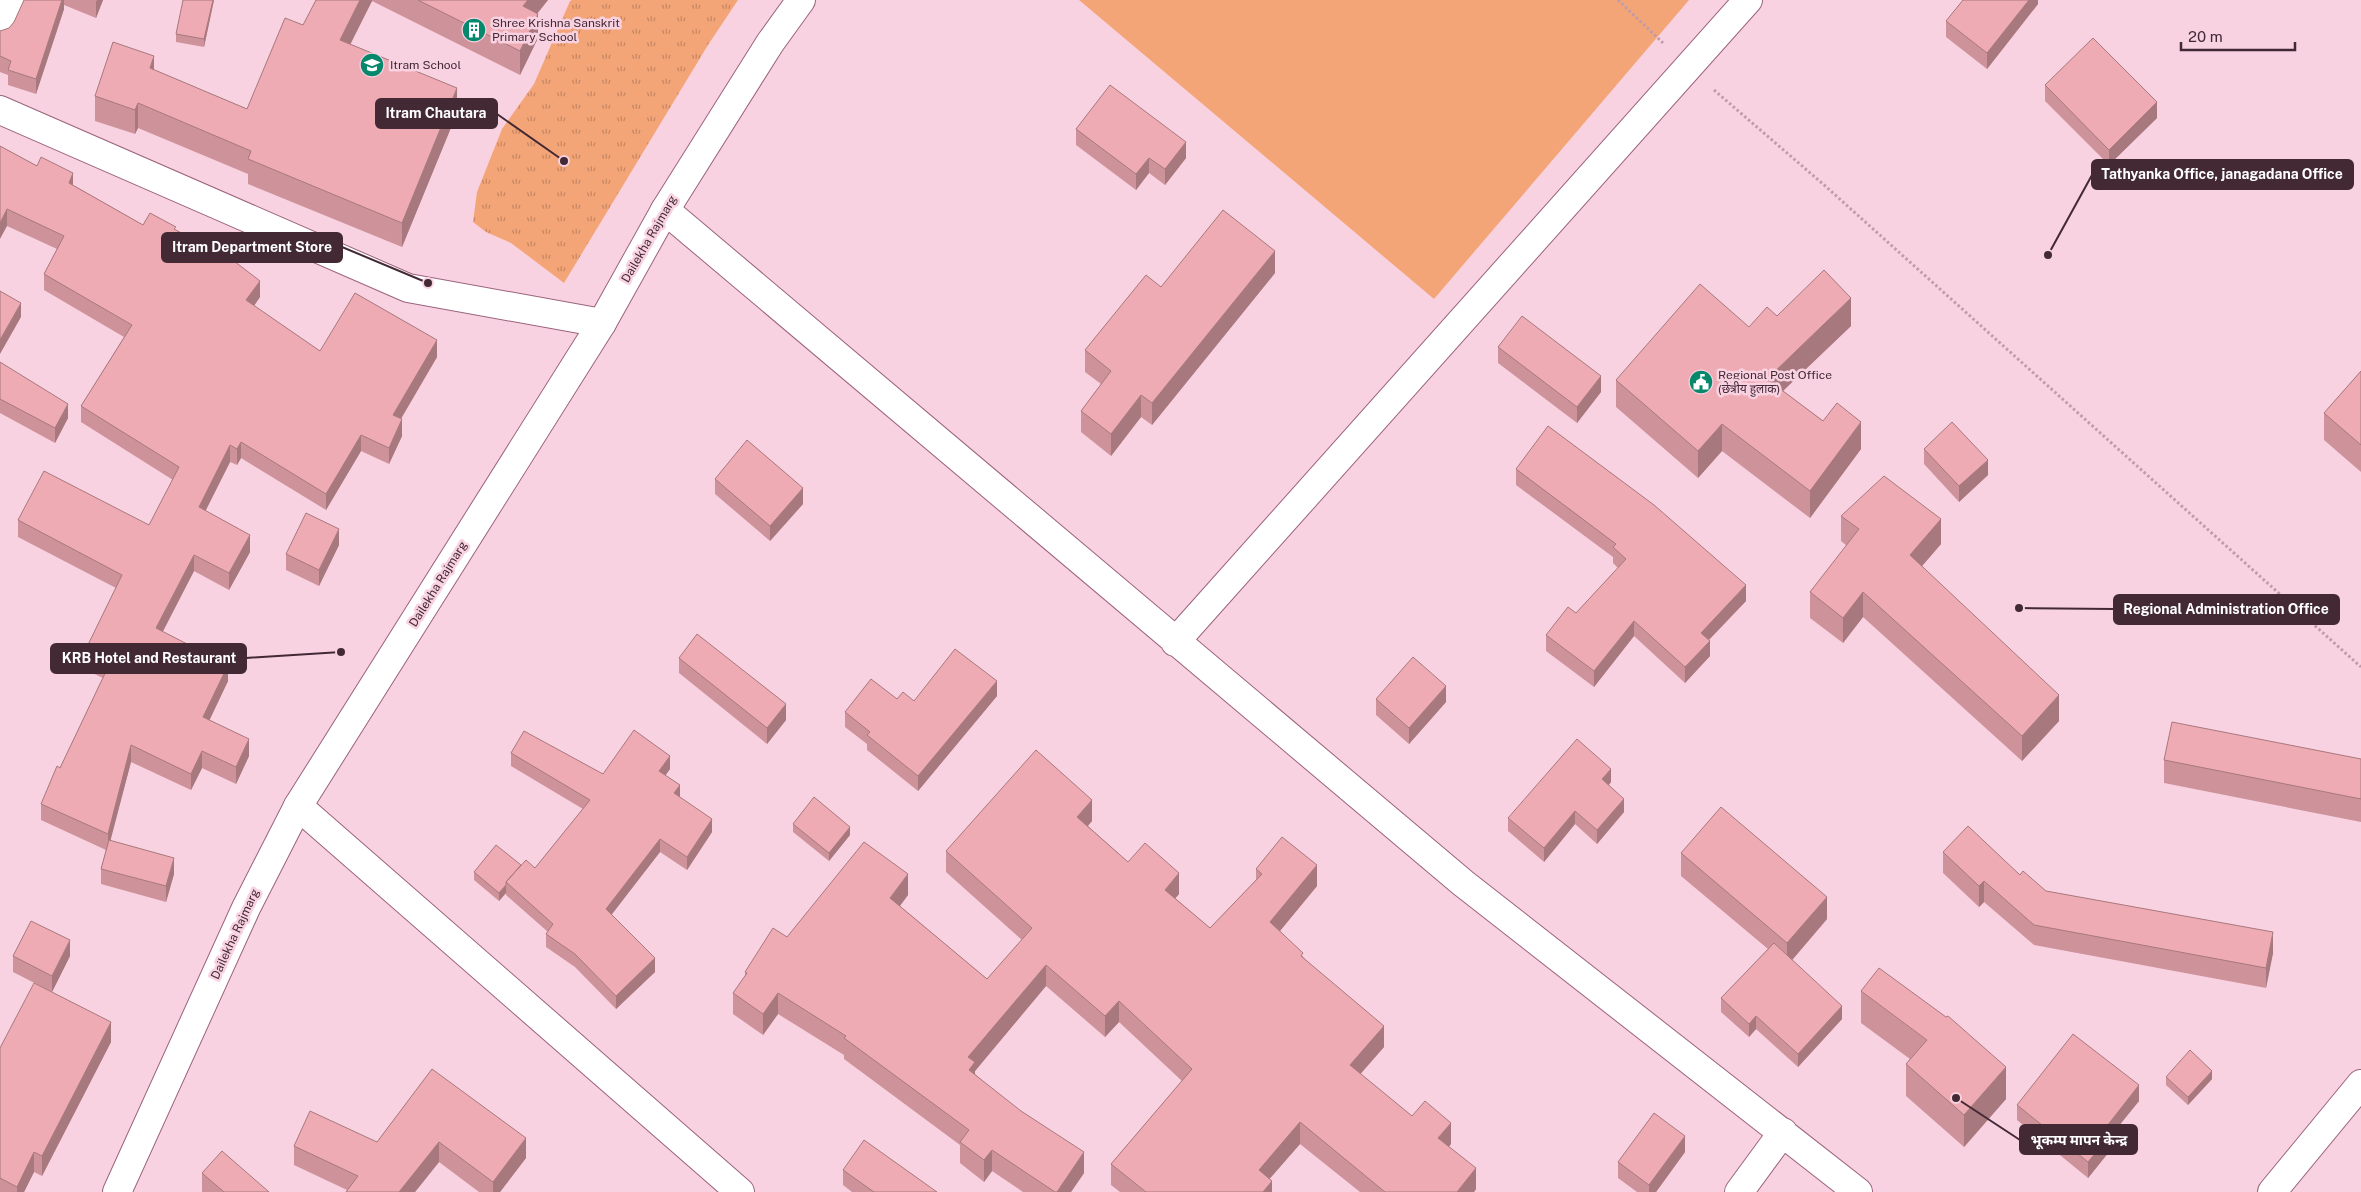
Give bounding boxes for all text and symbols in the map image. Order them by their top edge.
place label: Shree Krishna Sanskrit Primary School [492,16,620,44]
building icon: Shree Krishna Sanskrit Primary School [461,17,487,43]
scale bar [2181,20,2295,52]
text: 20 m [2188,28,2223,45]
school or university icon: Itram School [359,52,385,78]
place label: Itram School [390,58,461,72]
callout: Itram Chautara [376,99,497,128]
text: Itram Chautara [385,105,487,121]
callout: Tathyanka Office, janagadana Office [2092,160,2353,189]
text: Tathyanka Office, janagadana Office [2101,166,2343,182]
street label: Dailekha Rajmarg [618,193,680,285]
callout: Itram Department Store [162,233,342,262]
text: Itram Department Store [172,239,332,255]
place label: Regional Post Office (छेत्रीय हुलाक) [1718,368,1832,397]
public building icon: Regional Post Office (छेत्रीय हुलाक) [1688,369,1714,395]
street label: Dailekha Rajmarg [406,539,470,629]
callout: Regional Administration Office [2114,595,2339,624]
text: Regional Administration Office [2123,601,2329,617]
callout: KRB Hotel and Restaurant [51,644,246,673]
text: KRB Hotel and Restaurant [62,650,237,666]
street label: Dailekha Rajmarg [208,887,262,981]
callout: भूकम्प मापन केन्द्र [2020,1125,2137,1154]
text: भूकम्प मापन केन्द्र [2031,1131,2129,1150]

